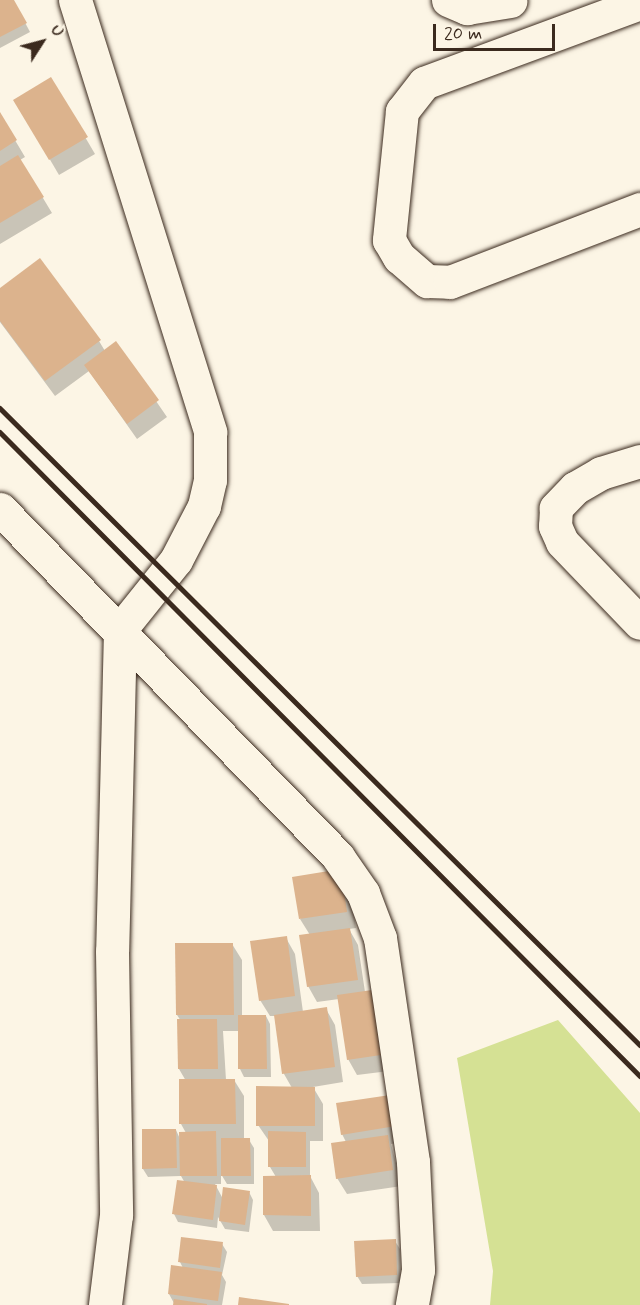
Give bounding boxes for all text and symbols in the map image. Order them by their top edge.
north arrow [12,12,72,72]
scale bar [436,12,558,50]
text: U [45,21,69,42]
text: 20 m [444,22,482,46]

